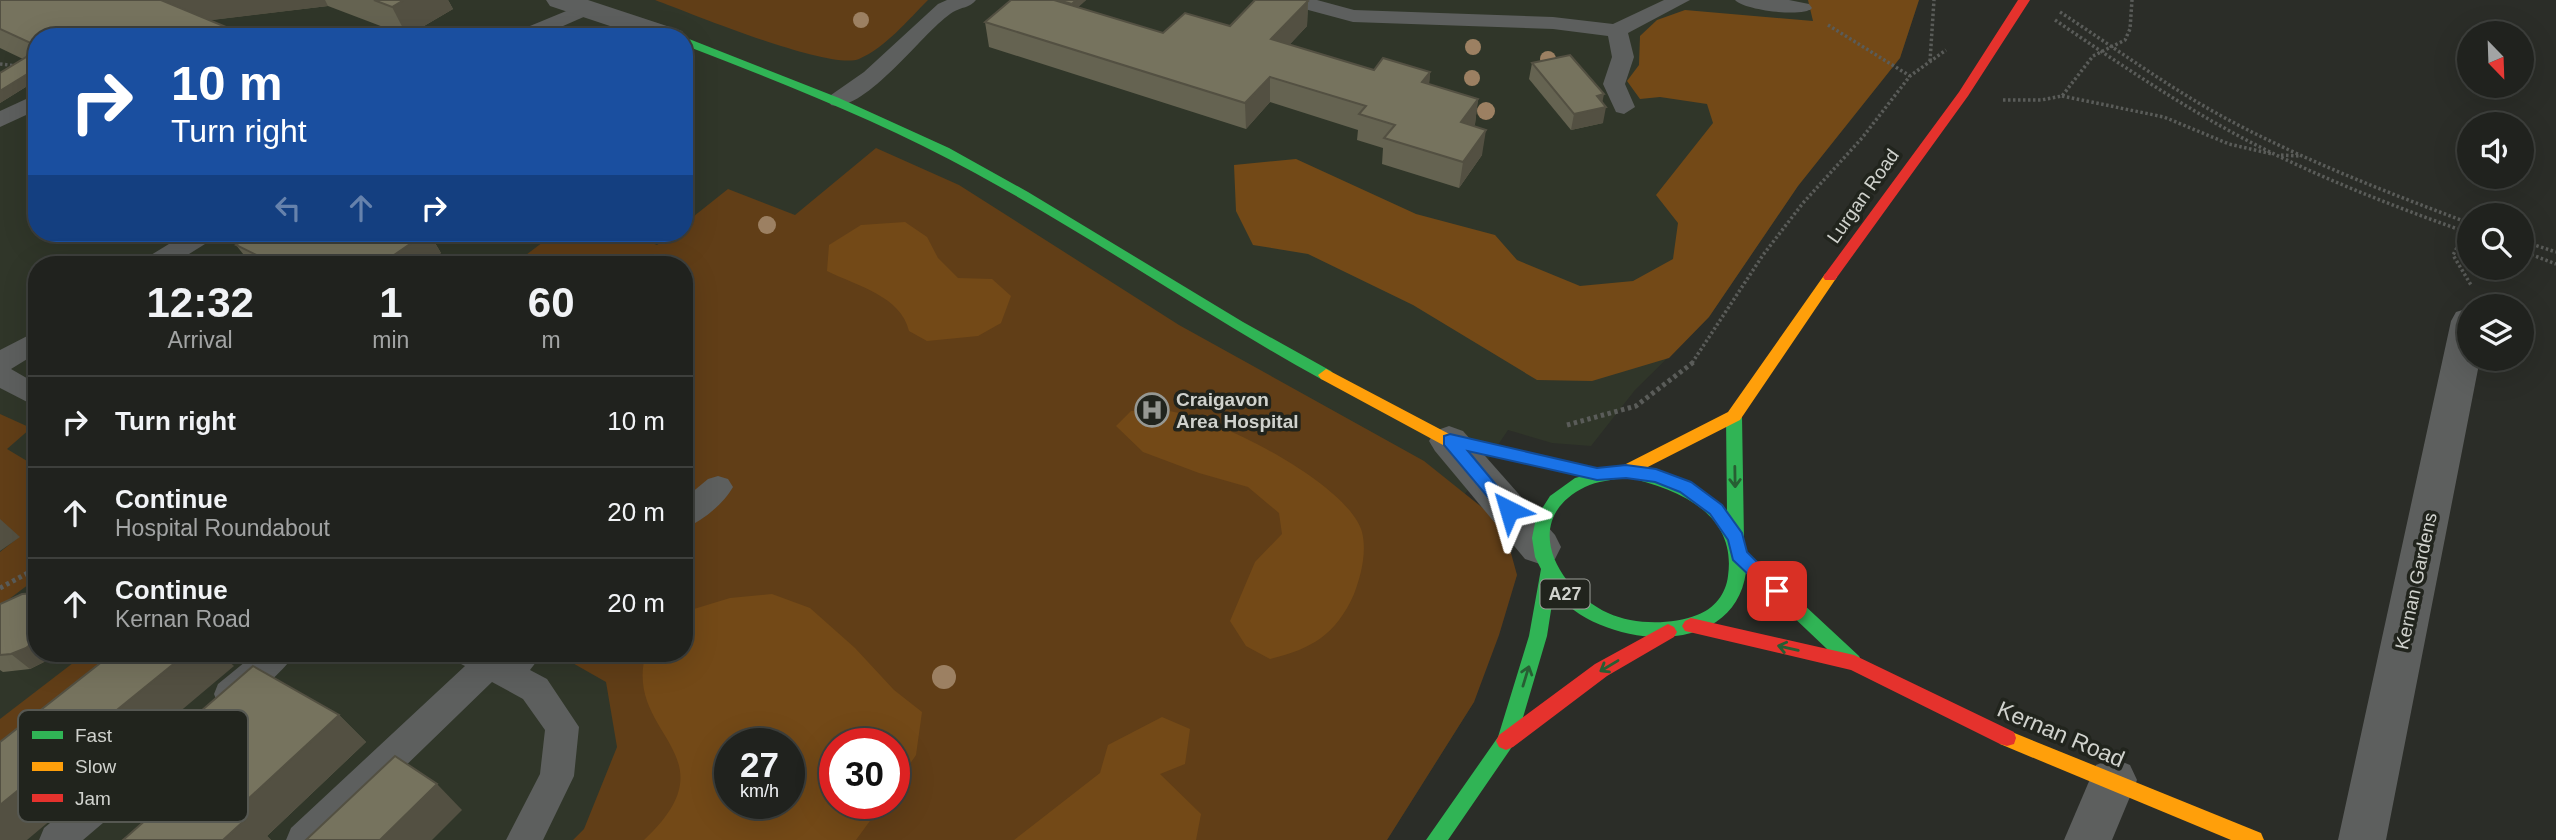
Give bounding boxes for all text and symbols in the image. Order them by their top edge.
north arrow [2457,21,2534,98]
map controls [2457,21,2534,371]
icon: right [56,56,147,147]
text: 10 m [171,56,283,110]
button: sound [2457,112,2534,189]
text: Turn right [171,113,307,149]
street label: Lurgan Road [1823,145,1903,247]
icon: left [269,189,307,227]
icon: ahead [342,189,380,227]
icon: right [415,189,453,227]
button: search [2457,203,2534,280]
text: 12:32 [146,279,254,326]
text: 1 [379,279,403,326]
text: 60 [528,279,575,326]
button: layers [2457,294,2534,371]
text: Arrival [168,327,233,353]
text: min [372,327,409,353]
text: m [542,327,561,353]
place label: Craigavon Area Hospital [1176,389,1298,432]
hospital icon: Craigavon Area Hospital [1133,391,1171,429]
icon: right [56,403,94,441]
text: Turn right [115,406,236,436]
text: 10 m [607,406,665,436]
one-way arrow [1728,465,1742,488]
position arrow [1472,473,1546,547]
text: Continue [115,484,228,514]
icon: ahead [56,494,94,532]
text: 20 m [607,497,665,527]
street label: Kernan Gardens [2391,511,2441,651]
text: Hospital Roundabout [115,515,330,541]
pin [1747,561,1807,621]
icon: arrive [1758,572,1796,610]
text: Continue [115,575,228,605]
road number: A27 [1540,580,1590,608]
icon: ahead [56,585,94,623]
text: 20 m [607,588,665,618]
text: Kernan Road [115,606,251,632]
one-way arrow [1777,641,1800,654]
one-way arrow [1599,659,1619,673]
one-way arrow [1520,665,1533,687]
street label: Kernan Road [1994,696,2128,772]
legend [18,710,248,822]
text: Fast [75,725,113,746]
speed limit sign: 30 [819,728,910,819]
text: 27 [740,745,779,784]
text: Slow [75,756,116,777]
text: km/h [740,781,779,801]
text: Jam [75,788,111,809]

